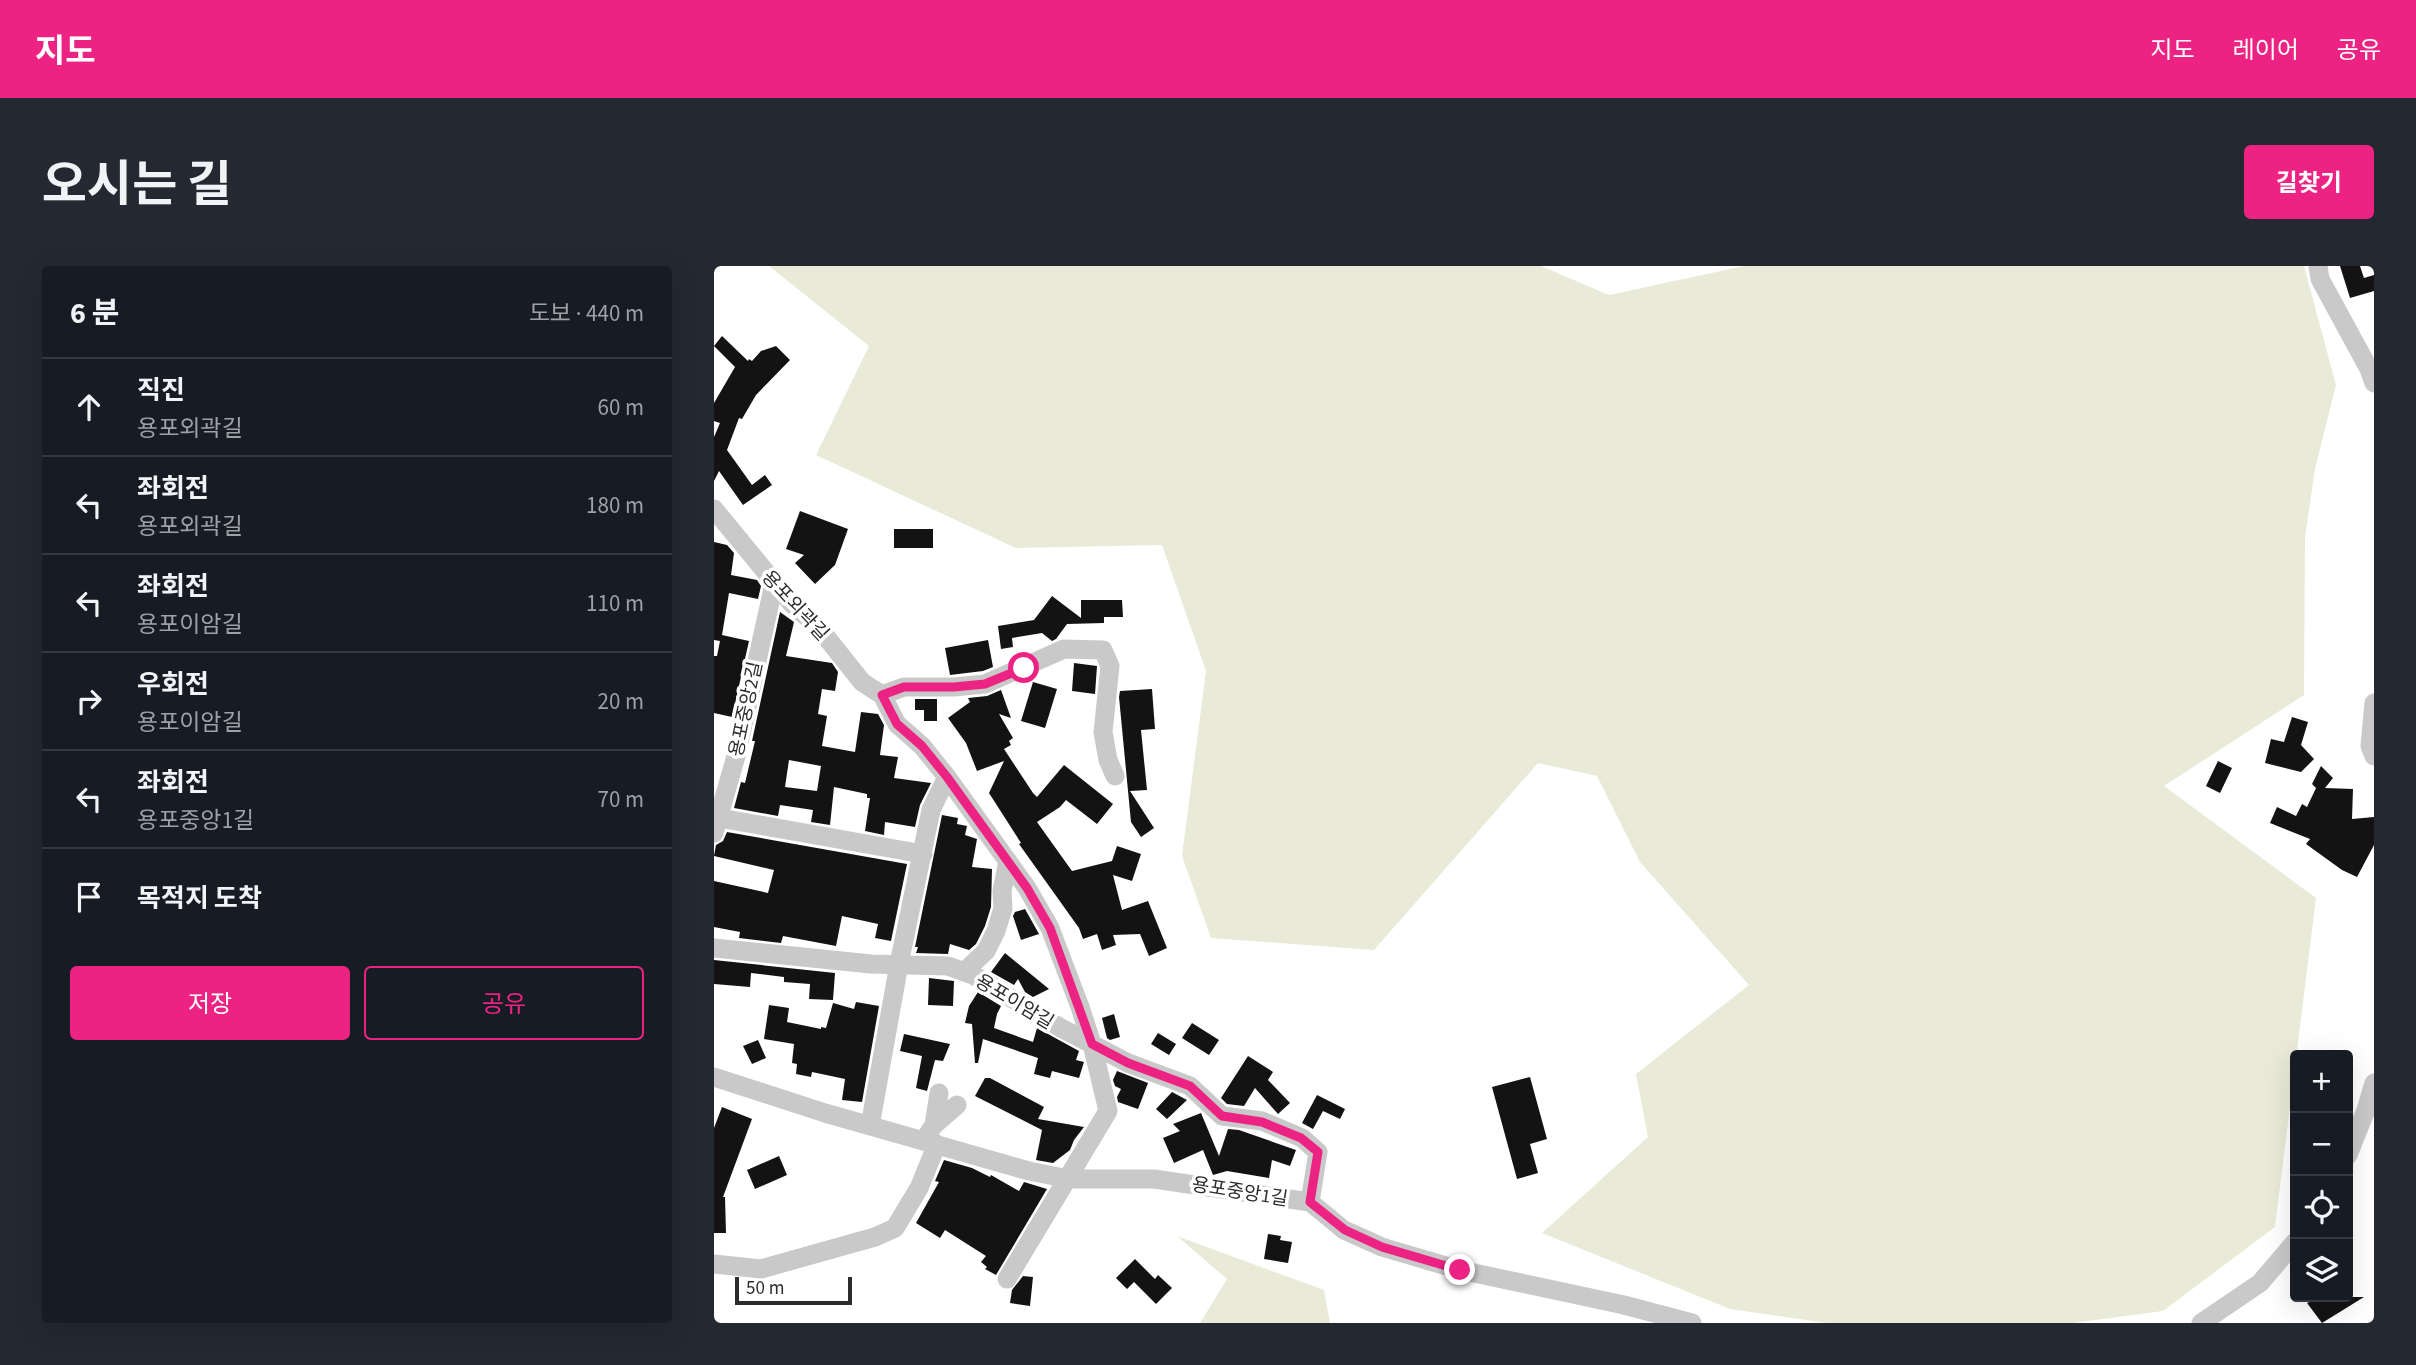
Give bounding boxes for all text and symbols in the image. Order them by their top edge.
text: 지도 [35,28,96,75]
text: 지도 [2150,33,2195,68]
text: 레이어 [2233,33,2299,68]
text: 공유 [2337,33,2381,68]
button: 길찾기 [2244,145,2374,219]
text: 오시는 길 [42,151,232,221]
text: 6 분 [70,292,119,335]
text: 도보 · 440 m [529,297,644,330]
text: 직진 [137,372,185,409]
icon: ahead [70,388,108,426]
text: 60 m [597,391,644,424]
text: 용포외곽길 [137,412,243,445]
text: 좌회전 [137,470,209,507]
icon: left [70,486,108,524]
text: 180 m [586,489,644,522]
text: 용포외곽길 [137,510,243,543]
street label: 용포외곽길 [755,565,835,647]
text: 좌회전 [137,568,209,605]
icon: left [70,584,108,622]
text: 110 m [586,587,644,620]
text: 용포이암길 [137,608,243,641]
route start [1008,652,1039,683]
street label: 용포중앙2길 [723,659,770,759]
text: 우회전 [137,666,209,703]
icon: right [70,682,108,720]
text: 20 m [597,685,644,718]
text: 용포이암길 [137,706,243,739]
text: 좌회전 [137,764,209,801]
icon: left [70,780,108,818]
text: 70 m [597,783,644,816]
text: 용포중앙1길 [137,804,254,837]
icon: arrive [70,878,108,916]
text: 목적지 도착 [137,880,262,917]
button: 저장 [70,966,350,1040]
button: 공유 [364,966,644,1040]
street label: 용포이암길 [970,968,1059,1036]
map controls [2290,1050,2353,1302]
button: + [2290,1050,2353,1113]
button: − [2290,1113,2353,1176]
street label: 용포중앙1길 [1190,1172,1290,1213]
button: locate [2290,1176,2353,1239]
button: layers [2290,1239,2353,1302]
route end [1444,1254,1475,1285]
scale bar [735,1274,852,1306]
text: 50 m [746,1275,784,1302]

